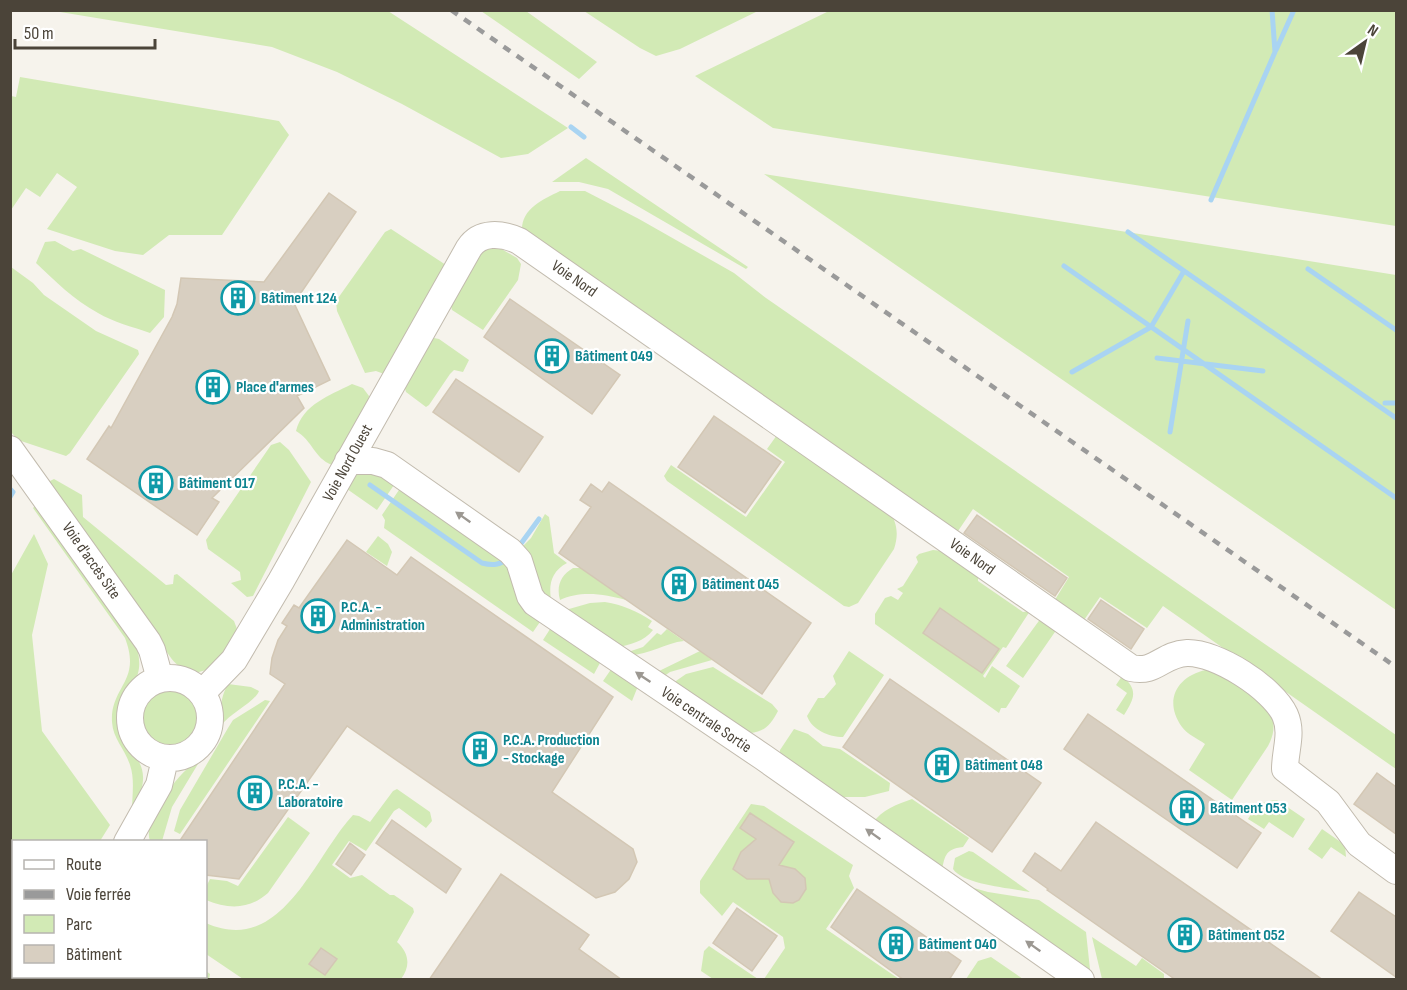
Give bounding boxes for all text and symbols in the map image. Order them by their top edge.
scale bar [15,12,154,50]
north arrow [1335,12,1395,72]
text: N [1364,21,1381,41]
text: 50 m [24,23,54,44]
street label: Voie Nord [548,257,600,301]
building icon: Bâtiment 124 [220,280,256,316]
place label: Bâtiment 124 [261,289,338,308]
building icon: Bâtiment 049 [534,338,570,374]
place label: Bâtiment 049 [575,347,653,366]
building icon: Place d'armes [195,369,231,405]
place label: Place d'armes [236,378,314,397]
street label: Voie Nord Ouest [319,421,377,505]
building icon: Bâtiment 017 [138,465,174,501]
place label: Bâtiment 017 [179,474,255,493]
one-way arrow [455,511,471,523]
street label: Voie d'accès Site [58,519,124,603]
street label: Voie Nord [946,535,998,579]
building icon: Bâtiment 045 [661,566,697,602]
place label: Bâtiment 045 [702,575,779,594]
building icon: P.C.A. - Administration [300,598,336,634]
place label: P.C.A. - Administration [340,598,425,635]
one-way arrow [634,672,651,683]
street label: Voie centrale Sortie [657,683,755,757]
building icon: P.C.A. Production - Stockage [462,731,498,767]
place label: P.C.A. Production - Stockage [503,731,600,768]
building icon: Bâtiment 048 [924,747,960,783]
place label: Bâtiment 048 [965,756,1043,775]
building icon: P.C.A. - Laboratoire [237,775,273,811]
place label: P.C.A. - Laboratoire [278,775,343,812]
building icon: Bâtiment 053 [1169,790,1205,826]
place label: Bâtiment 053 [1210,799,1287,818]
one-way arrow [866,828,882,840]
legend [12,840,207,978]
text: Route [66,854,102,875]
text: Voie ferrée [66,884,131,905]
text: Parc [66,914,92,935]
building icon: Bâtiment 052 [1167,917,1203,953]
building icon: Bâtiment 040 [878,926,914,962]
place label: Bâtiment 052 [1208,926,1285,945]
place label: Bâtiment 040 [919,935,997,954]
one-way arrow [1026,940,1042,952]
text: Bâtiment [66,944,122,965]

